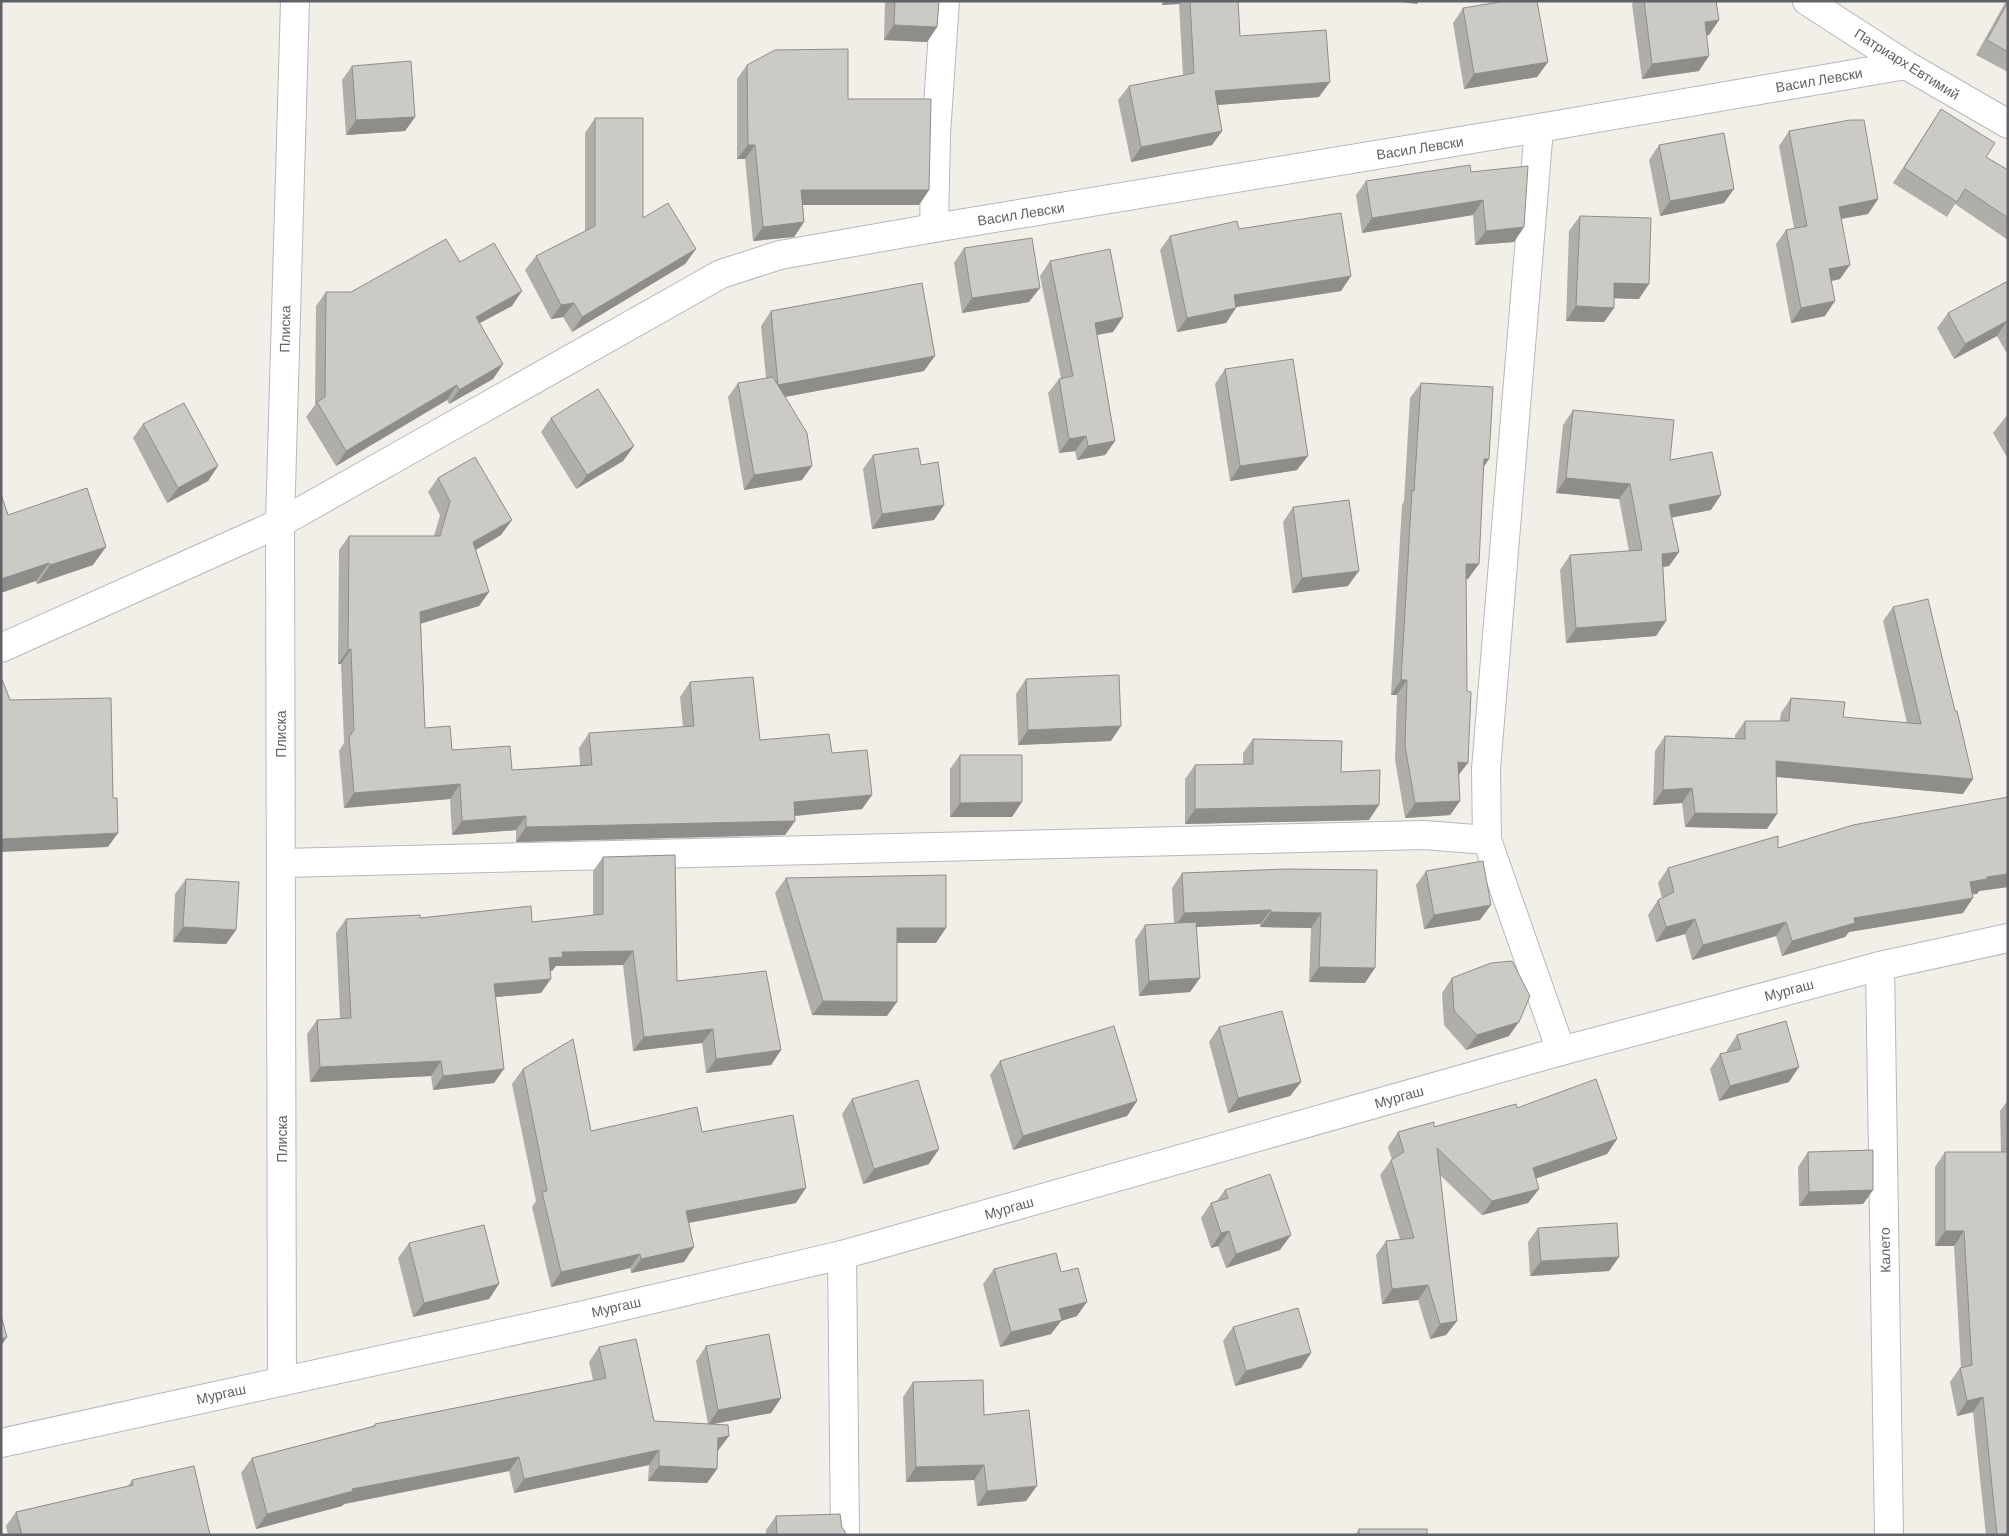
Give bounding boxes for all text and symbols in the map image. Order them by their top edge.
street label: Патриарх Евтимий [1852,24,1963,103]
street label: Васил Левски [1774,63,1864,96]
street label: Васил Левски [1375,132,1465,163]
street label: Васил Левски [976,198,1066,229]
street label: Плиска [276,305,293,353]
street label: Плиска [272,710,289,758]
street label: Мургаш [1762,975,1815,1004]
street label: Мургаш [1372,1081,1425,1112]
street label: Плиска [273,1115,290,1163]
street label: Мургаш [982,1192,1035,1223]
street label: Калето [1876,1227,1893,1273]
street label: Мургаш [589,1293,642,1320]
street label: Мургаш [194,1380,247,1407]

